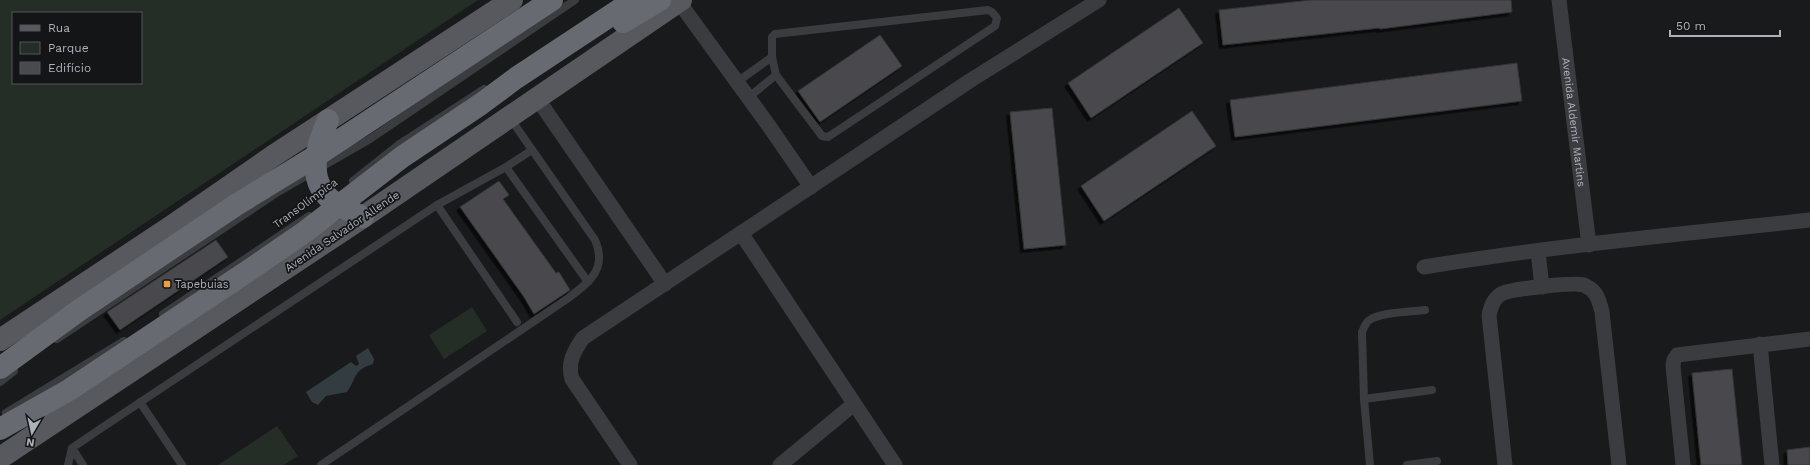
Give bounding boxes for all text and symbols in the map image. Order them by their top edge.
legend [12,12,142,84]
scale bar [1670,12,1780,38]
text: 50 m [1676,19,1706,33]
text: Rua [48,21,70,35]
text: Parque [48,41,89,55]
street label: Avenida Aldemir Martins [1559,57,1588,188]
text: Edifício [48,61,91,75]
street label: TransOlímpica [271,176,340,231]
street label: Avenida Salvador Allende [283,188,402,275]
place label: Tapebuias [175,278,229,291]
marker: Tapebuias [162,279,172,289]
north arrow [12,413,52,453]
text: N [25,435,36,449]

